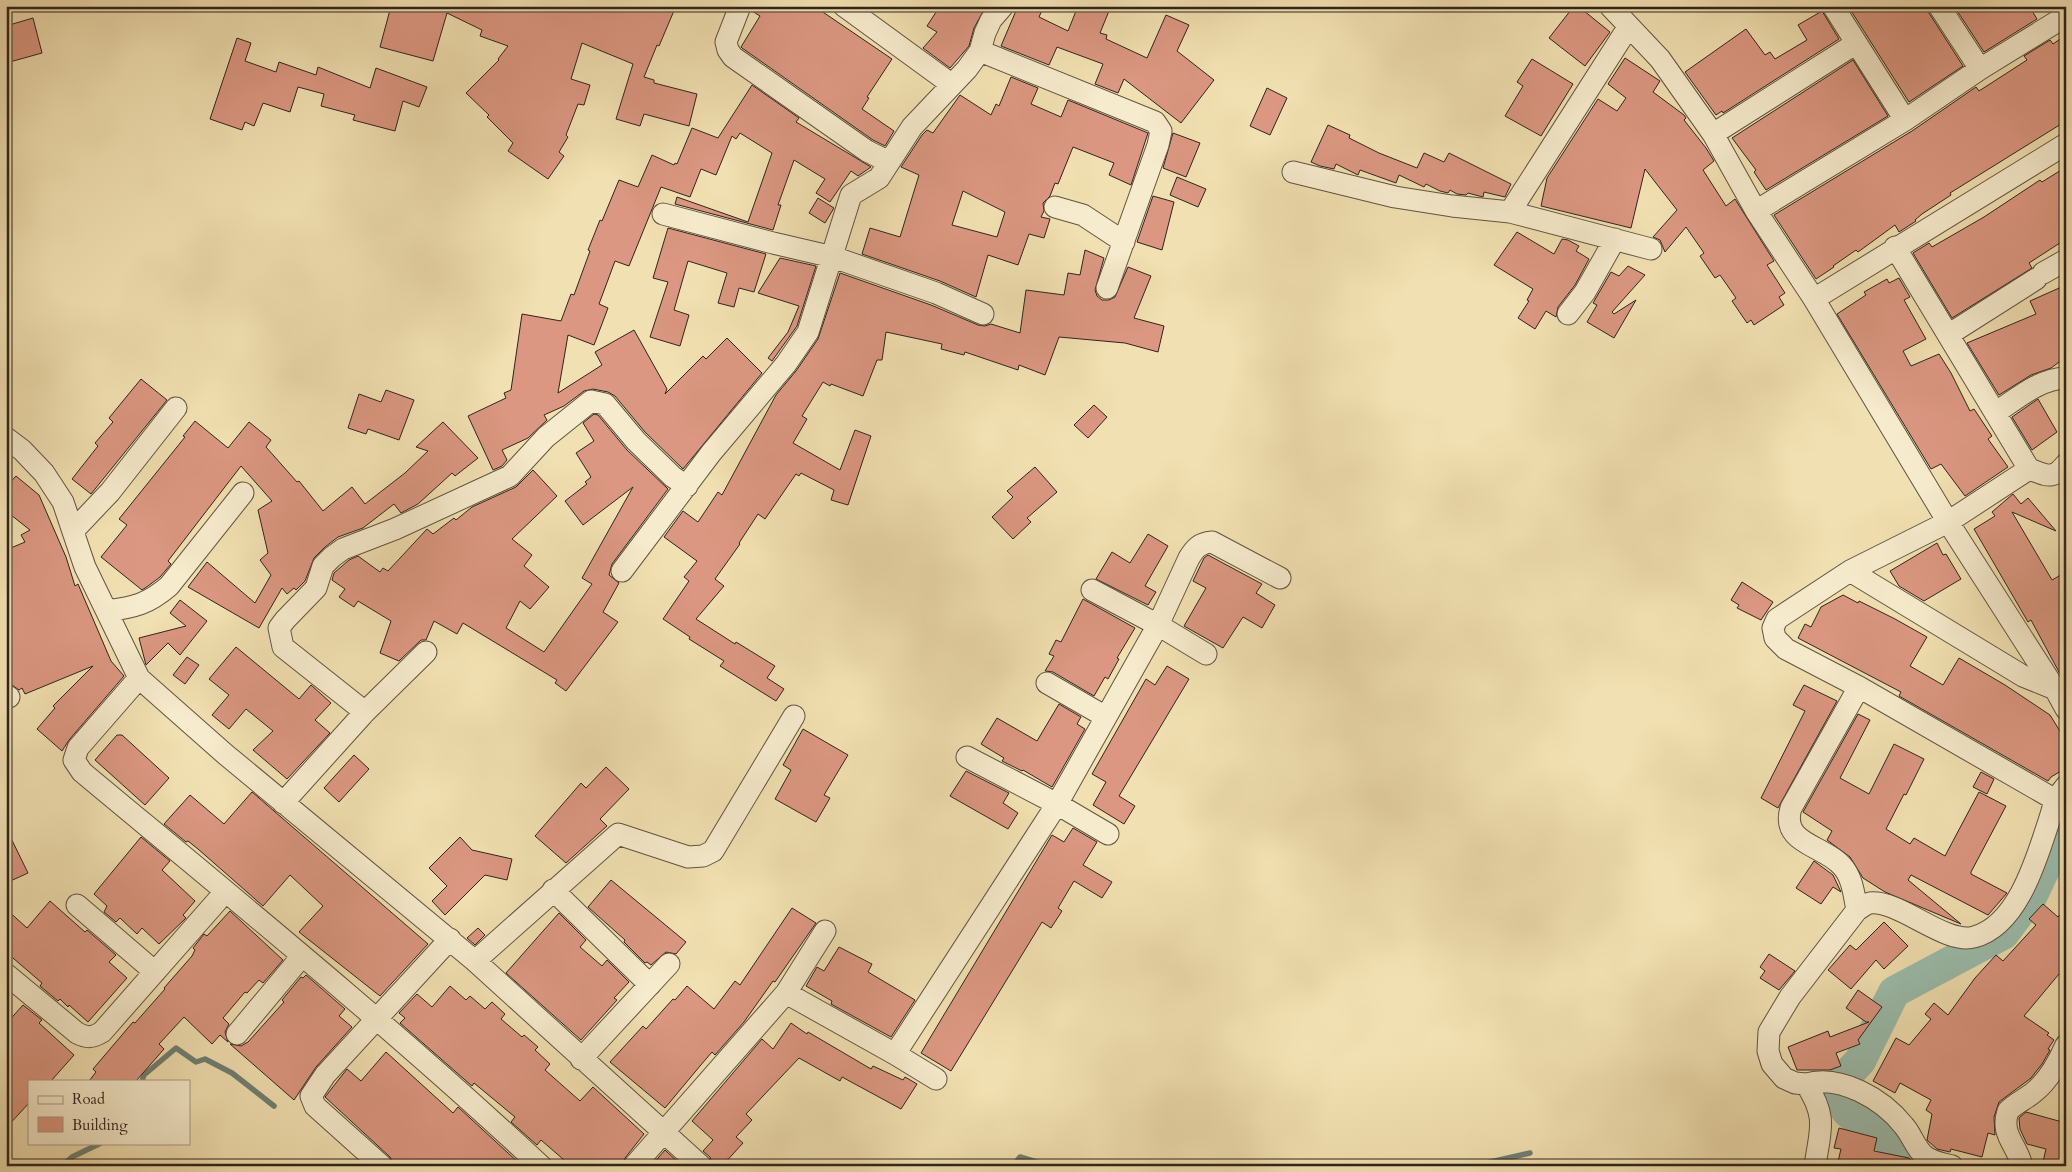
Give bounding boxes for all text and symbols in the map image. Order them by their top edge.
legend [28,1080,190,1144]
text: Road [72,1089,105,1109]
text: Building [72,1115,128,1135]

